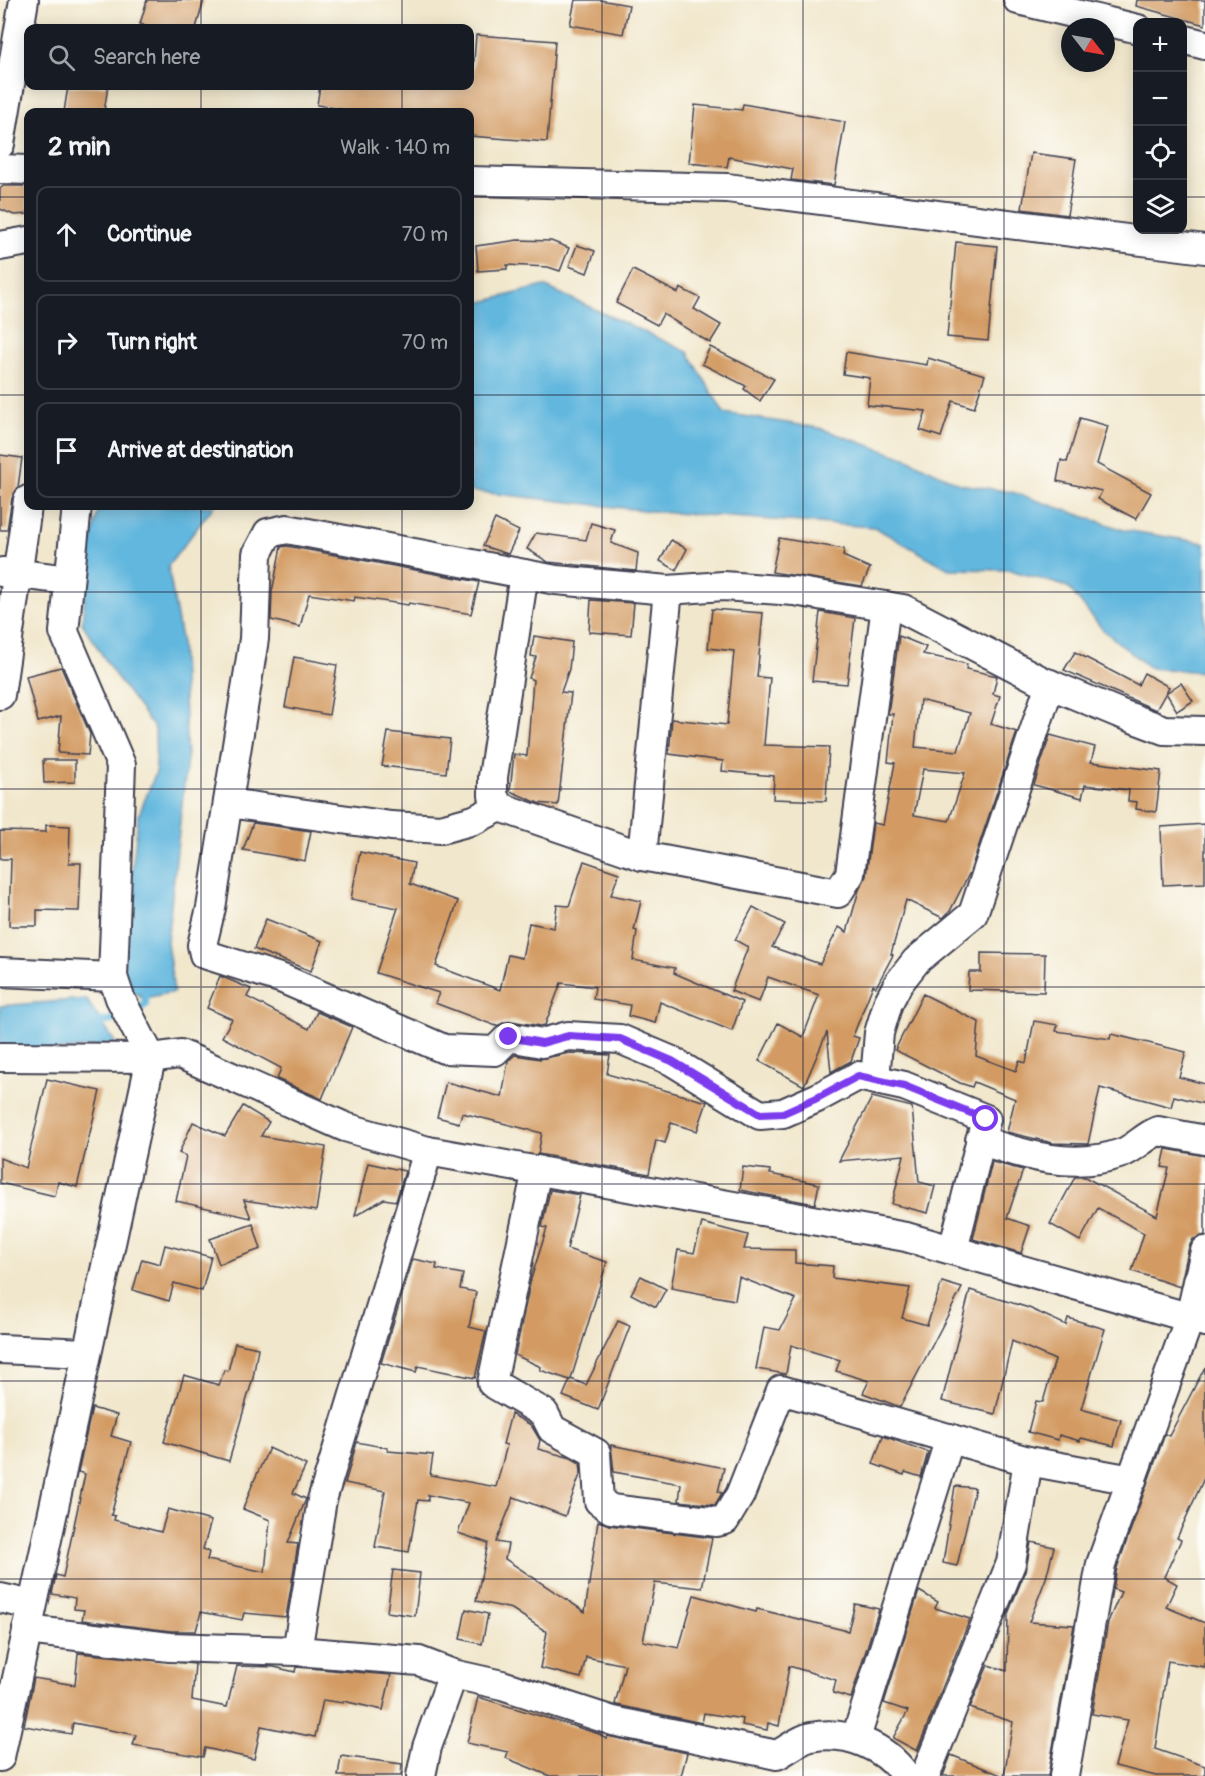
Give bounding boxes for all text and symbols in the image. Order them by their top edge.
north arrow [1061,18,1115,72]
map controls [1133,18,1187,234]
button: + [1133,18,1187,72]
search box [24,24,474,90]
icon: search [45,41,78,74]
text: Search here [93,43,200,71]
button: − [1133,72,1187,126]
button: locate [1133,126,1187,180]
text: 2 min [48,131,110,163]
text: Walk · 140 m [340,135,450,160]
button: layers [1133,180,1187,234]
icon: ahead [50,218,83,251]
text: Continue [107,220,191,248]
text: 70 m [402,222,448,247]
icon: right [50,326,83,359]
text: Turn right [107,328,197,356]
text: 70 m [402,330,448,355]
icon: arrive [50,434,83,467]
text: Arrive at destination [107,436,293,464]
route end [495,1023,521,1049]
route start [972,1105,998,1131]

